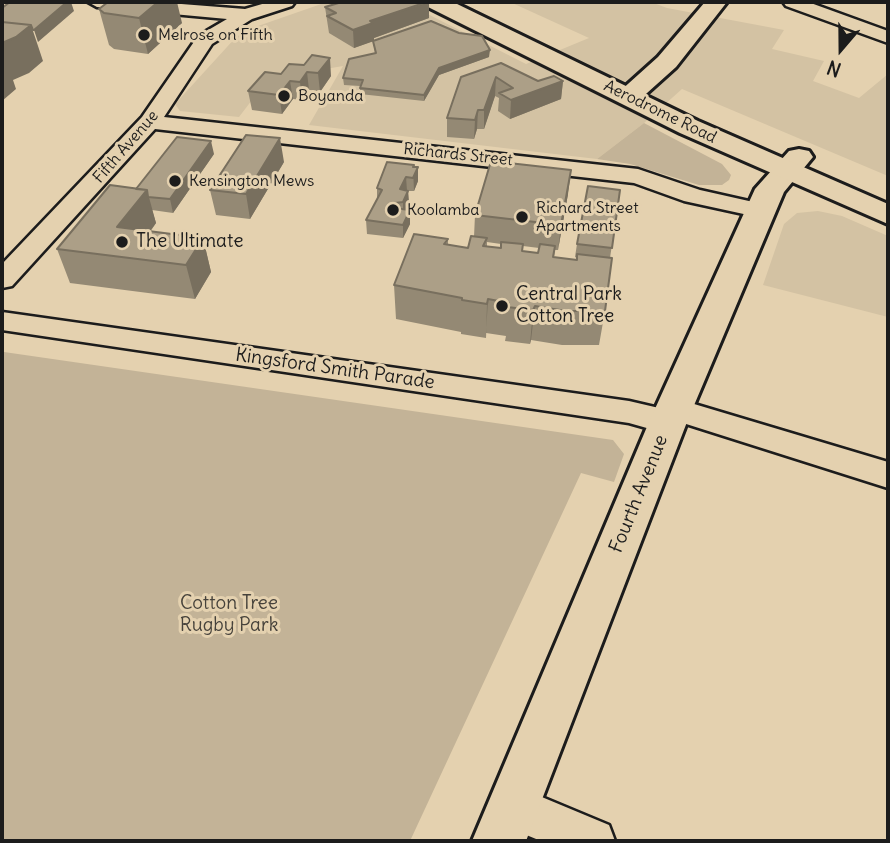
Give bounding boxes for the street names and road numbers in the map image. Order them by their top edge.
street label: Aerodrome Road [600,76,720,148]
street label: Fifth Avenue [89,107,163,187]
street label: Richards Street [402,140,514,170]
street label: Kingsford Smith Parade [234,344,436,394]
street label: Fourth Avenue [605,432,673,556]

